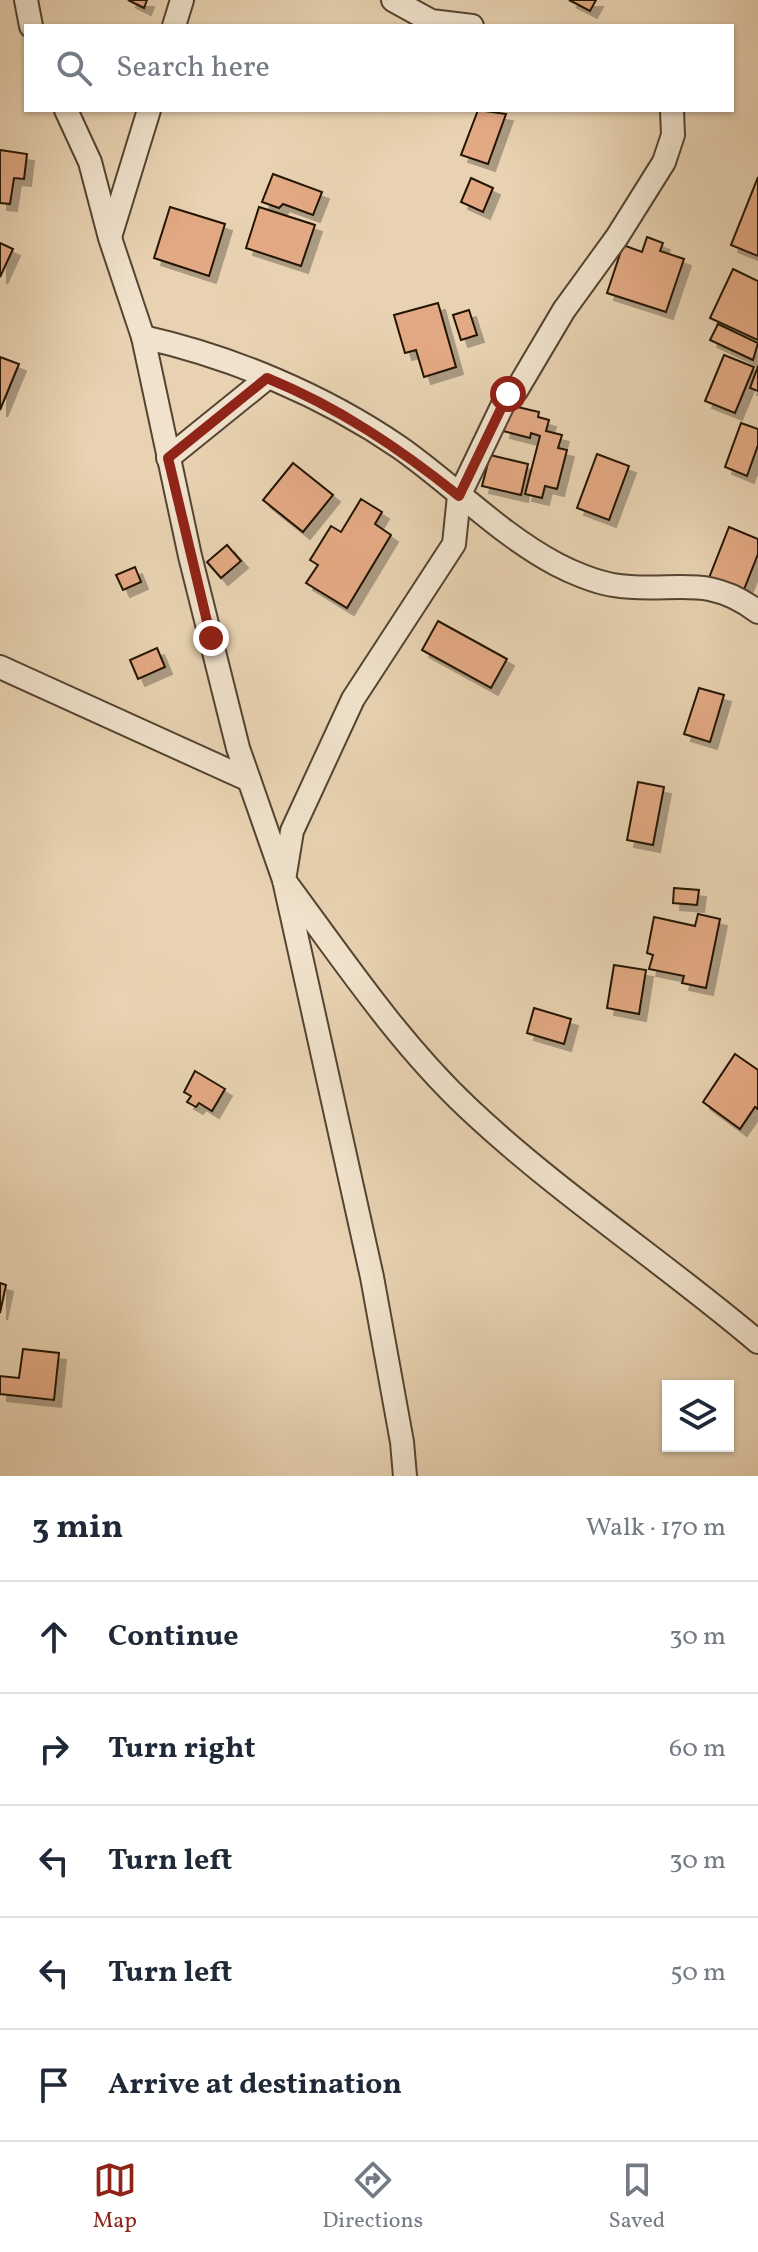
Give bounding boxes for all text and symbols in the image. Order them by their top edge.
search box [24,24,734,112]
icon: search [52,46,96,90]
text: Search here [116,47,270,89]
route start [490,376,526,412]
route end [193,620,229,656]
map controls [662,1380,734,1452]
button: layers [662,1380,734,1452]
text: 3 min [32,1505,123,1552]
text: Walk · 170 m [586,1510,726,1546]
icon: ahead [32,1615,76,1659]
text: Continue [108,1616,239,1658]
text: 30 m [669,1619,726,1655]
icon: right [32,1727,76,1771]
text: Turn right [108,1728,256,1770]
text: 60 m [669,1731,726,1767]
icon: left [32,1839,76,1883]
text: Turn left [108,1840,232,1882]
text: 30 m [669,1843,726,1879]
icon: left [32,1951,76,1995]
text: Turn left [108,1952,232,1994]
text: 50 m [670,1955,726,1991]
icon: arrive [32,2063,76,2107]
text: Arrive at destination [108,2064,402,2106]
tab: Map [93,2158,137,2237]
tab: Directions [322,2158,423,2237]
tab: Saved [609,2158,665,2237]

